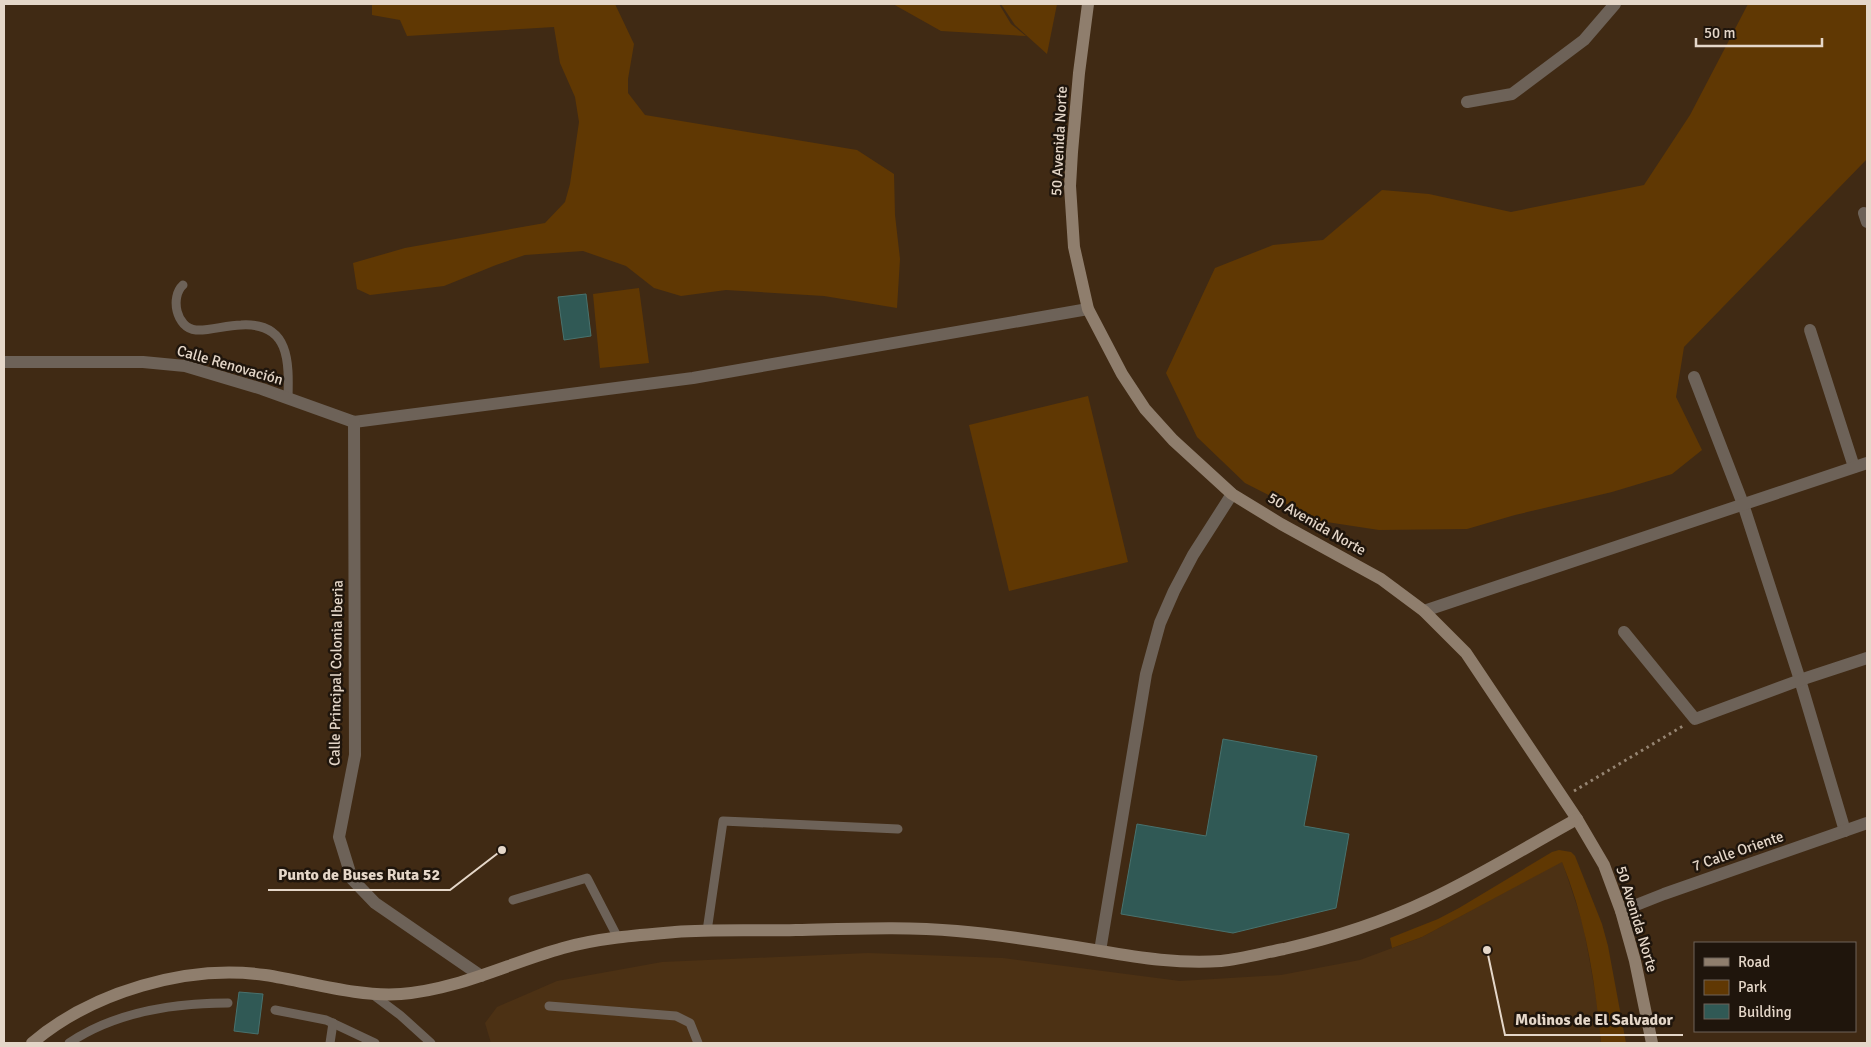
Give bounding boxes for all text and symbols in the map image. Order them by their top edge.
scale bar [1696,15,1822,47]
text: 50 m [1704,24,1735,42]
street label: 50 Avenida Norte [1047,86,1071,196]
street label: Calle Renovación [175,341,285,389]
street label: 50 Avenida Norte [1265,489,1369,559]
street label: Calle Principal Colonia Iberia [325,580,347,766]
street label: 7 Calle Oriente [1690,827,1786,875]
callout: Punto de Buses Ruta 52 [268,859,450,890]
street label: 50 Avenida Norte [1612,864,1662,974]
text: Punto de Buses Ruta 52 [278,865,440,885]
legend [1694,942,1856,1032]
text: Road [1738,953,1770,971]
text: Park [1738,978,1767,996]
text: Building [1738,1003,1792,1021]
callout: Molinos de El Salvador [1505,1004,1683,1035]
text: Molinos de El Salvador [1515,1010,1674,1030]

